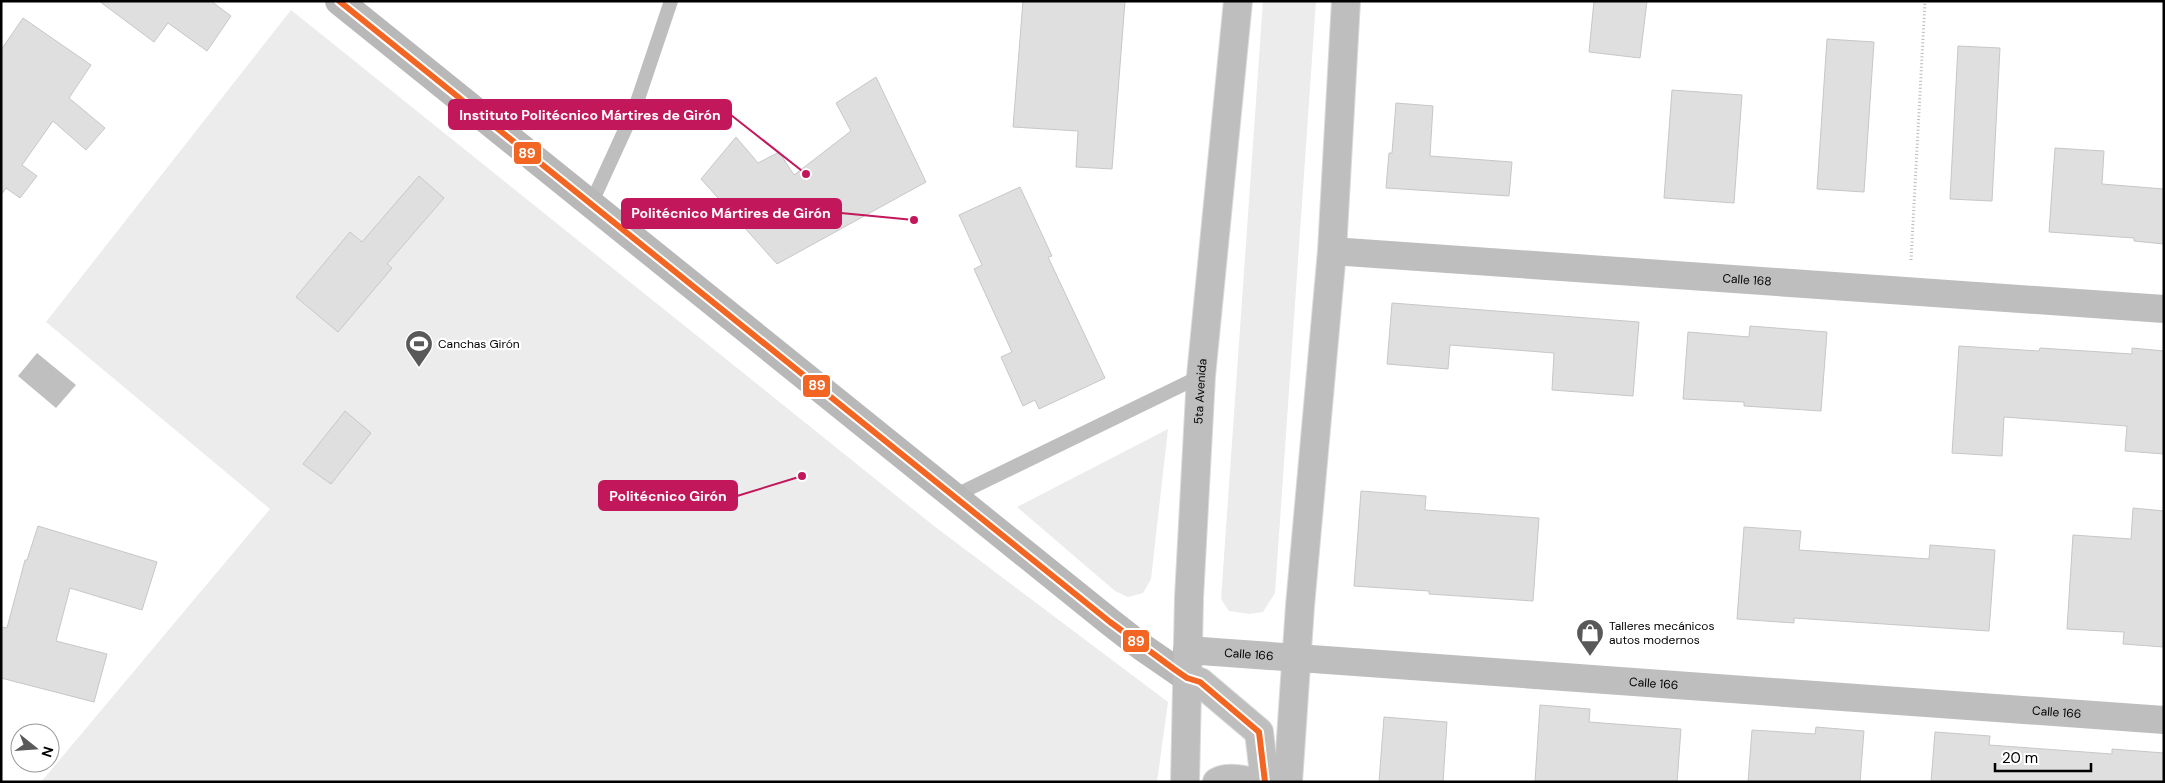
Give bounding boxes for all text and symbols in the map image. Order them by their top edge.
callout: Instituto Politécnico Mártires de Girón [449,100,731,129]
text: Instituto Politécnico Mártires de Girón [459,106,721,124]
line badge: 89 [513,141,542,165]
text: 89 [518,144,536,162]
callout: Politécnico Mártires de Girón [622,199,841,228]
text: Politécnico Mártires de Girón [631,204,831,222]
street label: Calle 168 [1722,270,1772,290]
sports icon: Canchas Girón [404,329,434,368]
place label: Canchas Girón [438,336,520,352]
street label: 5ta Avenida [1190,358,1211,425]
line badge: 89 [802,374,831,398]
text: 89 [808,376,826,394]
callout: Politécnico Girón [599,481,737,510]
text: Politécnico Girón [609,487,727,505]
shop icon: Talleres mecánicos autos modernos [1575,618,1605,657]
place label: Talleres mecánicos autos modernos [1609,618,1714,648]
line badge: 89 [1122,629,1150,653]
text: 89 [1127,632,1145,650]
street label: Calle 166 [1224,645,1274,664]
street label: Calle 166 [1629,674,1679,693]
street label: Calle 166 [2032,703,2082,722]
north arrow [10,723,60,773]
scale bar [1995,740,2091,772]
text: N [37,744,58,759]
text: 20 m [2002,748,2038,768]

